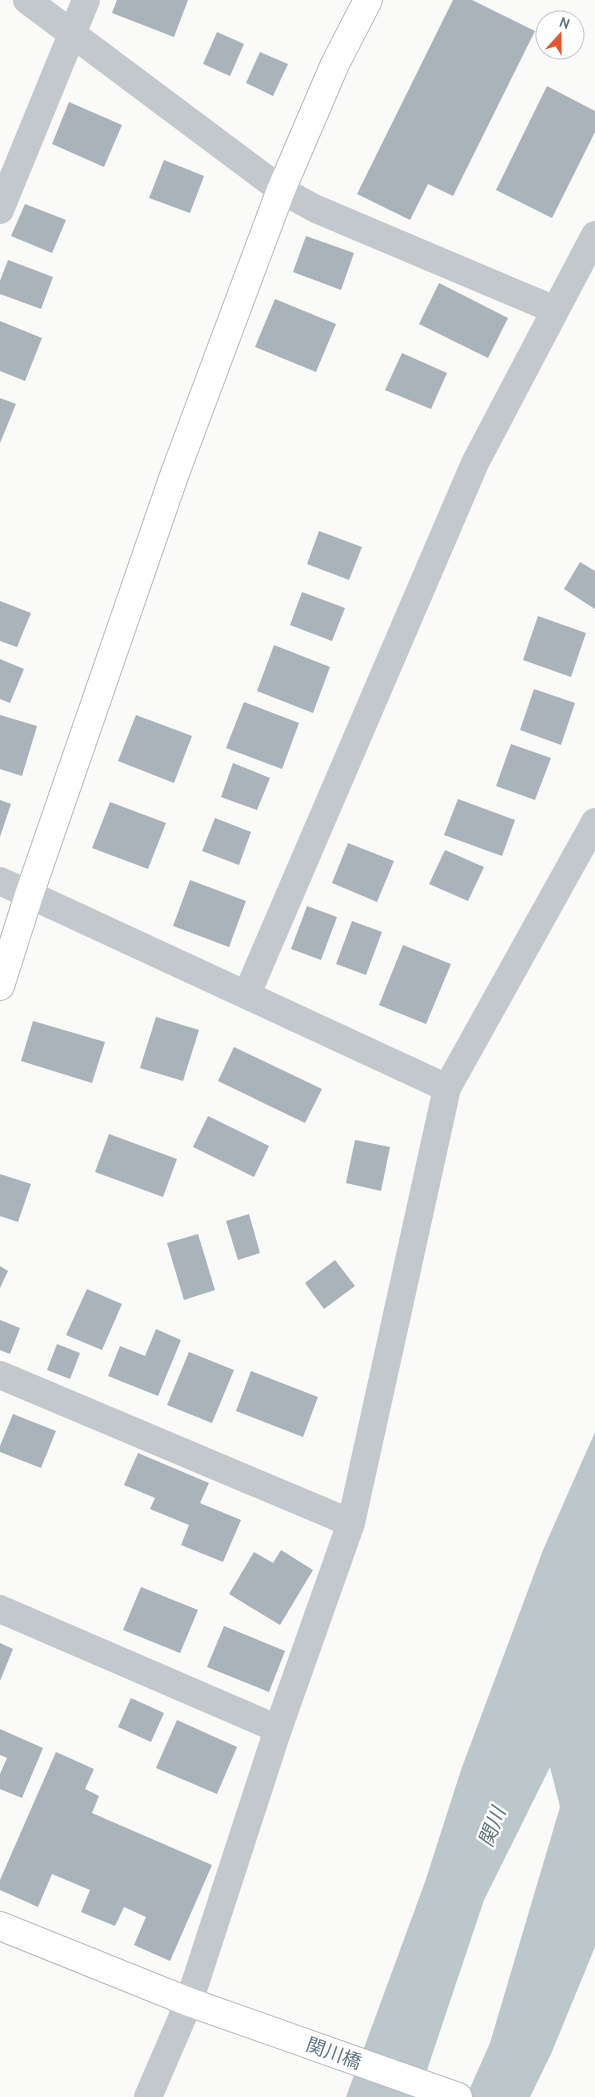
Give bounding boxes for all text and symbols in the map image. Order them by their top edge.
north arrow [535,10,585,60]
text: N [557,13,573,33]
water label: 関川 [474,1802,511,1850]
street label: 関川橋 [303,2033,365,2074]

